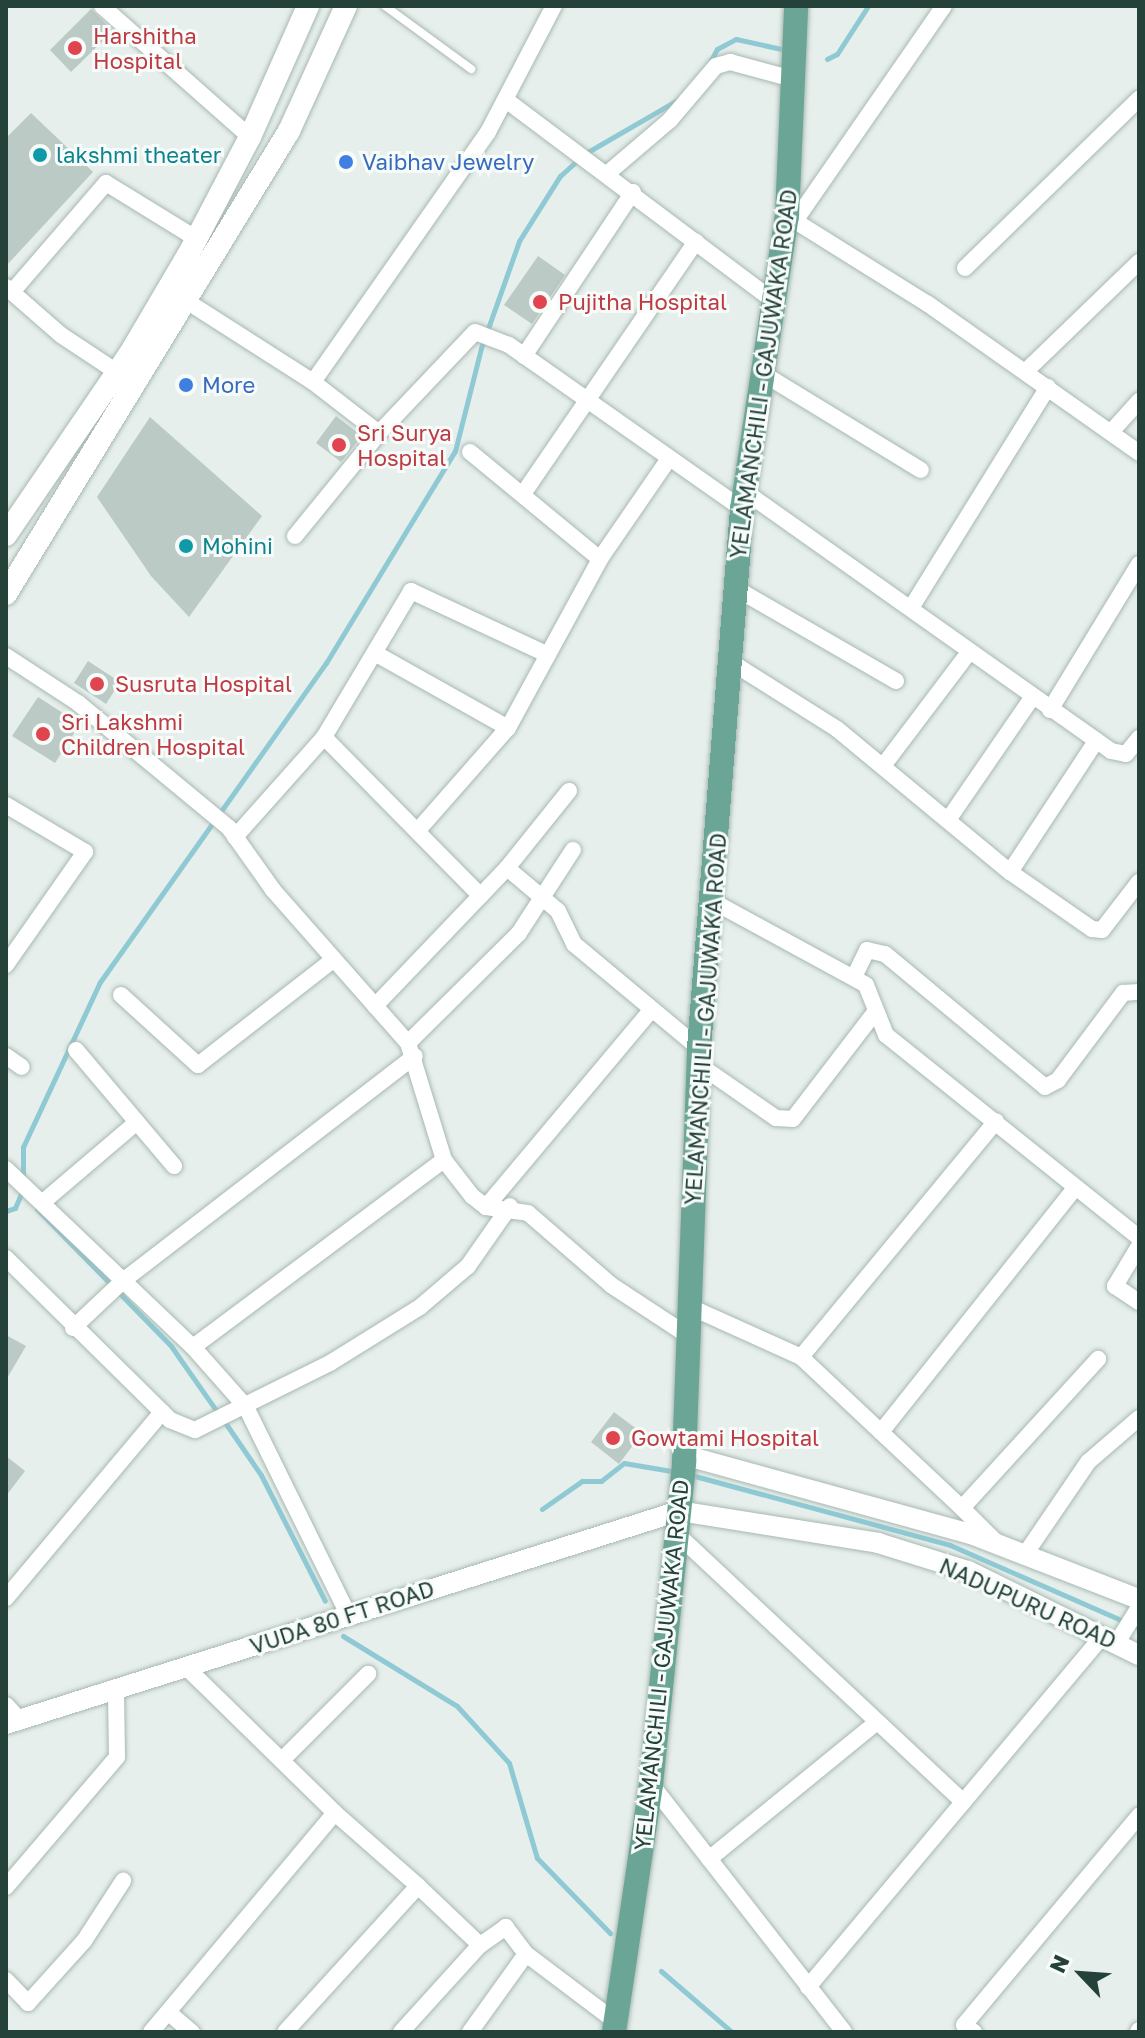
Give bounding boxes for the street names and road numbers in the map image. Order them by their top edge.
street label: YELAMANCHILI - GAJUWAKA ROAD [724,188,802,560]
street label: YELAMANCHILI - GAJUWAKA ROAD [679,832,731,1206]
street label: YELAMANCHILI - GAJUWAKA ROAD [628,1478,694,1852]
street label: NADUPURU ROAD [936,1552,1120,1654]
street label: VUDA 80 FT ROAD [247,1575,437,1659]

